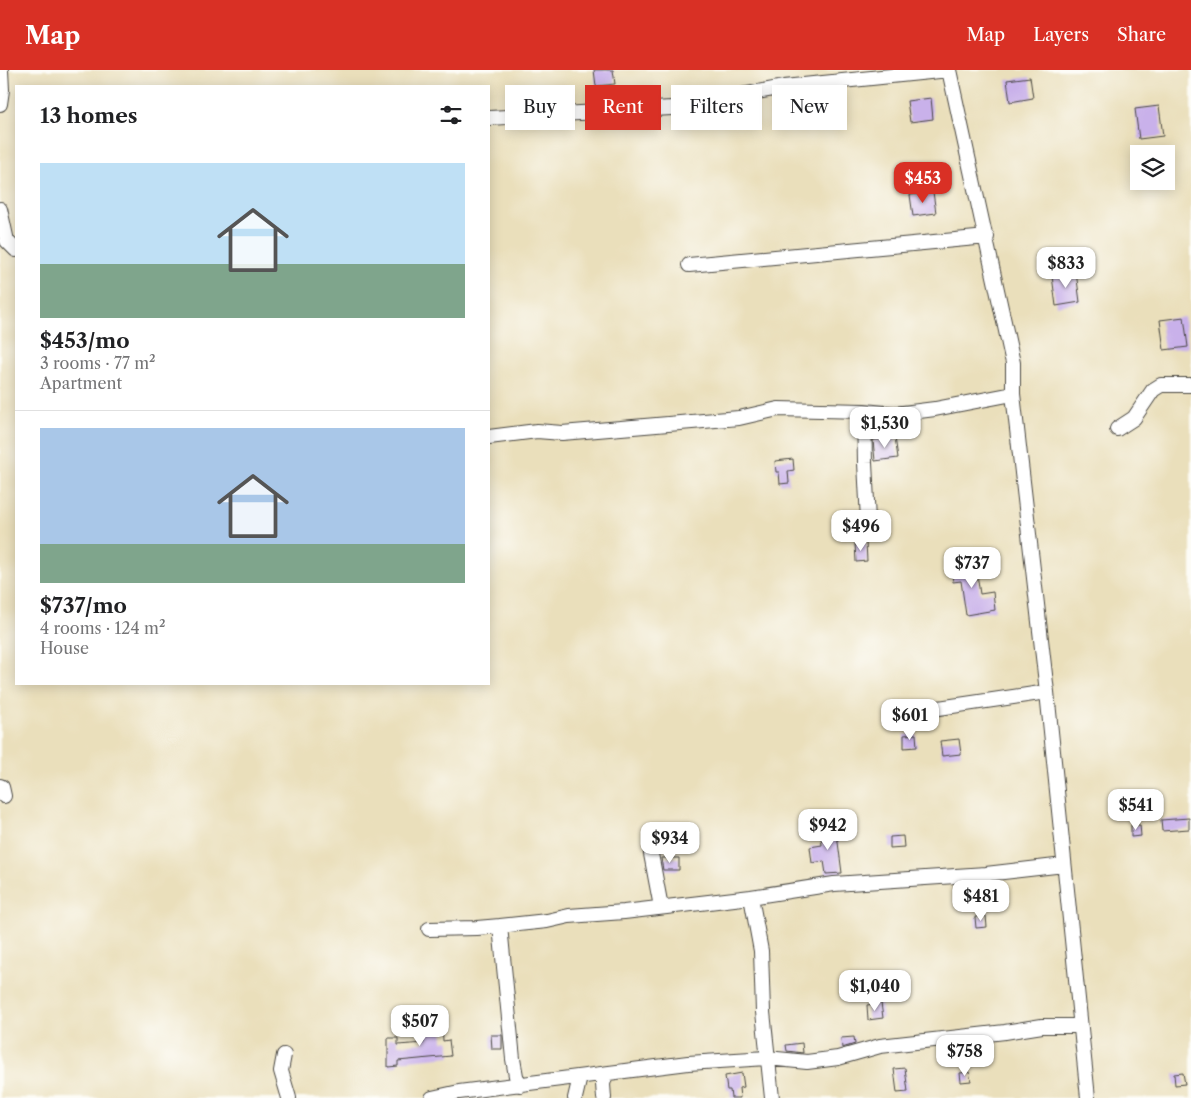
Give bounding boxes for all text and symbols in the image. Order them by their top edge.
text: Map [25,21,80,50]
text: Map [967,24,1005,46]
text: Layers [1033,24,1089,46]
text: Share [1117,24,1166,46]
chip: Buy [505,85,575,130]
chip: Rent [585,85,661,130]
chip: Filters [671,85,762,130]
chip: New [772,85,847,130]
icon: filters [437,101,465,129]
text: 13 homes [40,103,138,128]
map controls [1130,145,1175,190]
button: layers [1130,145,1175,190]
pin: $453 [893,162,953,204]
text: $453 [905,168,941,188]
icon: home [208,195,298,285]
pin: $833 [1036,246,1096,289]
text: $833 [1048,253,1084,273]
text: $453/mo [40,328,130,353]
text: 3 rooms · 77 m² [40,353,156,373]
text: Apartment [40,373,122,393]
pin: $1,530 [844,406,926,449]
text: $1,530 [861,413,909,433]
icon: home [208,461,298,551]
pin: $496 [831,510,891,552]
text: $496 [842,516,880,536]
pin: $737 [942,546,1002,589]
text: $737 [955,553,989,573]
text: $737/mo [40,593,127,618]
text: 4 rooms · 124 m² [40,618,165,638]
text: House [40,638,89,658]
pin: $601 [880,698,940,741]
text: $601 [892,705,928,725]
pin: $541 [1106,788,1166,831]
text: $541 [1119,795,1153,815]
pin: $942 [798,808,858,851]
text: $942 [809,815,847,835]
pin: $934 [640,822,700,864]
text: $934 [651,828,689,848]
pin: $481 [951,880,1011,922]
text: $481 [963,886,999,906]
pin: $1,040 [834,970,916,1012]
text: $1,040 [850,976,900,996]
pin: $507 [390,1004,450,1047]
text: $507 [402,1011,438,1031]
pin: $758 [935,1034,995,1077]
text: $758 [947,1041,983,1061]

